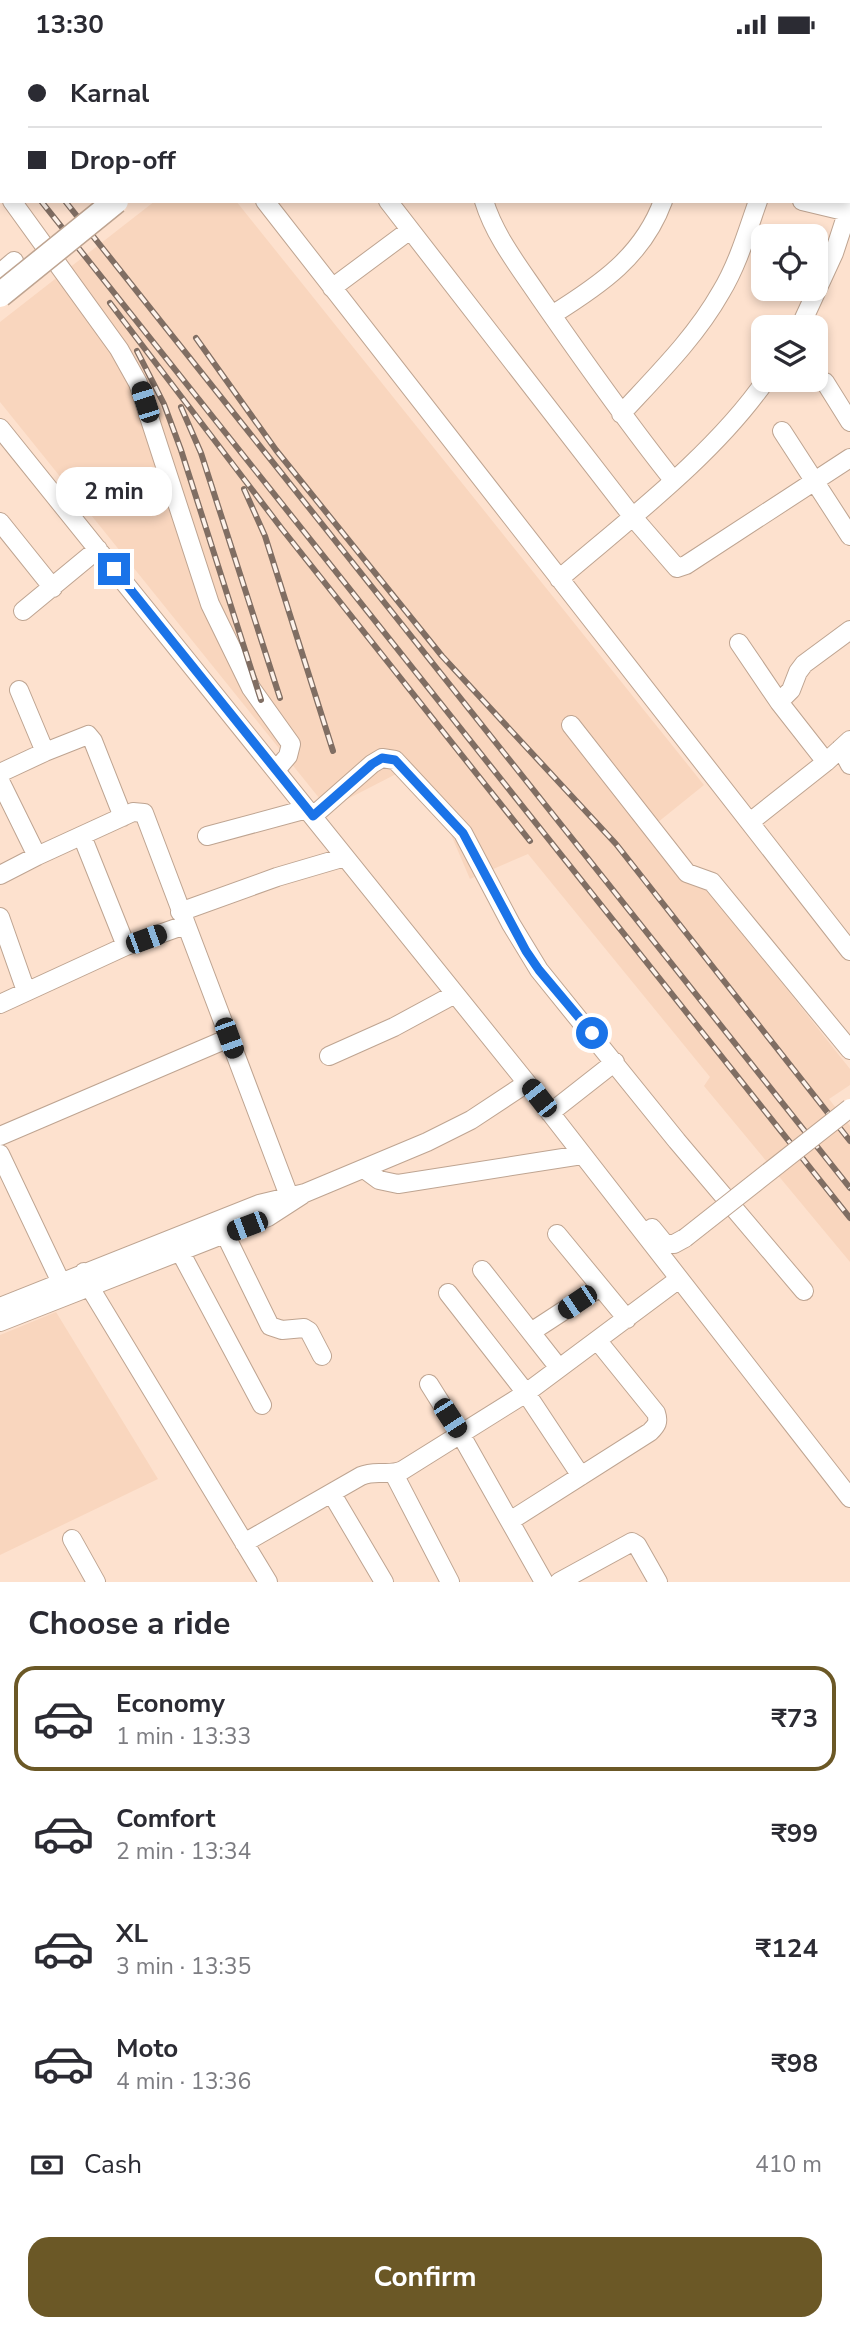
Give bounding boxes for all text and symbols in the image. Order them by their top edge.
text: 13:30 [35,7,104,42]
text: Karnal [70,76,149,111]
text: Drop-off [70,143,176,178]
map controls [751,224,828,392]
button: locate [751,224,828,301]
button: layers [751,315,828,392]
car [129,379,162,425]
callout: 2 min [56,468,172,517]
text: 2 min [84,476,144,507]
route end [98,553,130,585]
car [123,922,170,956]
car [212,1015,247,1061]
route start [576,1017,608,1049]
car [518,1075,561,1121]
car [224,1209,271,1243]
car [554,1282,601,1322]
car [430,1395,471,1441]
text: Choose a ride [28,1602,230,1645]
text: Economy [116,1686,225,1721]
icon: car [32,1687,95,1750]
text: ₹73 [771,1701,818,1736]
text: 1 min · 13:33 [116,1721,251,1752]
text: Comfort [116,1801,216,1836]
icon: car [32,1802,95,1865]
text: ₹99 [771,1816,818,1851]
text: 2 min · 13:34 [116,1836,251,1867]
text: XL [116,1916,148,1951]
icon: car [32,1917,95,1980]
text: ₹124 [756,1931,818,1966]
text: 3 min · 13:35 [116,1951,251,1982]
text: Moto [116,2031,178,2066]
icon: car [32,2032,95,2095]
text: ₹98 [771,2046,818,2081]
text: 4 min · 13:36 [116,2066,251,2097]
icon: cash [28,2146,66,2184]
text: Cash [84,2147,142,2182]
text: 410 m [755,2149,822,2180]
button: Confirm [28,2237,822,2317]

